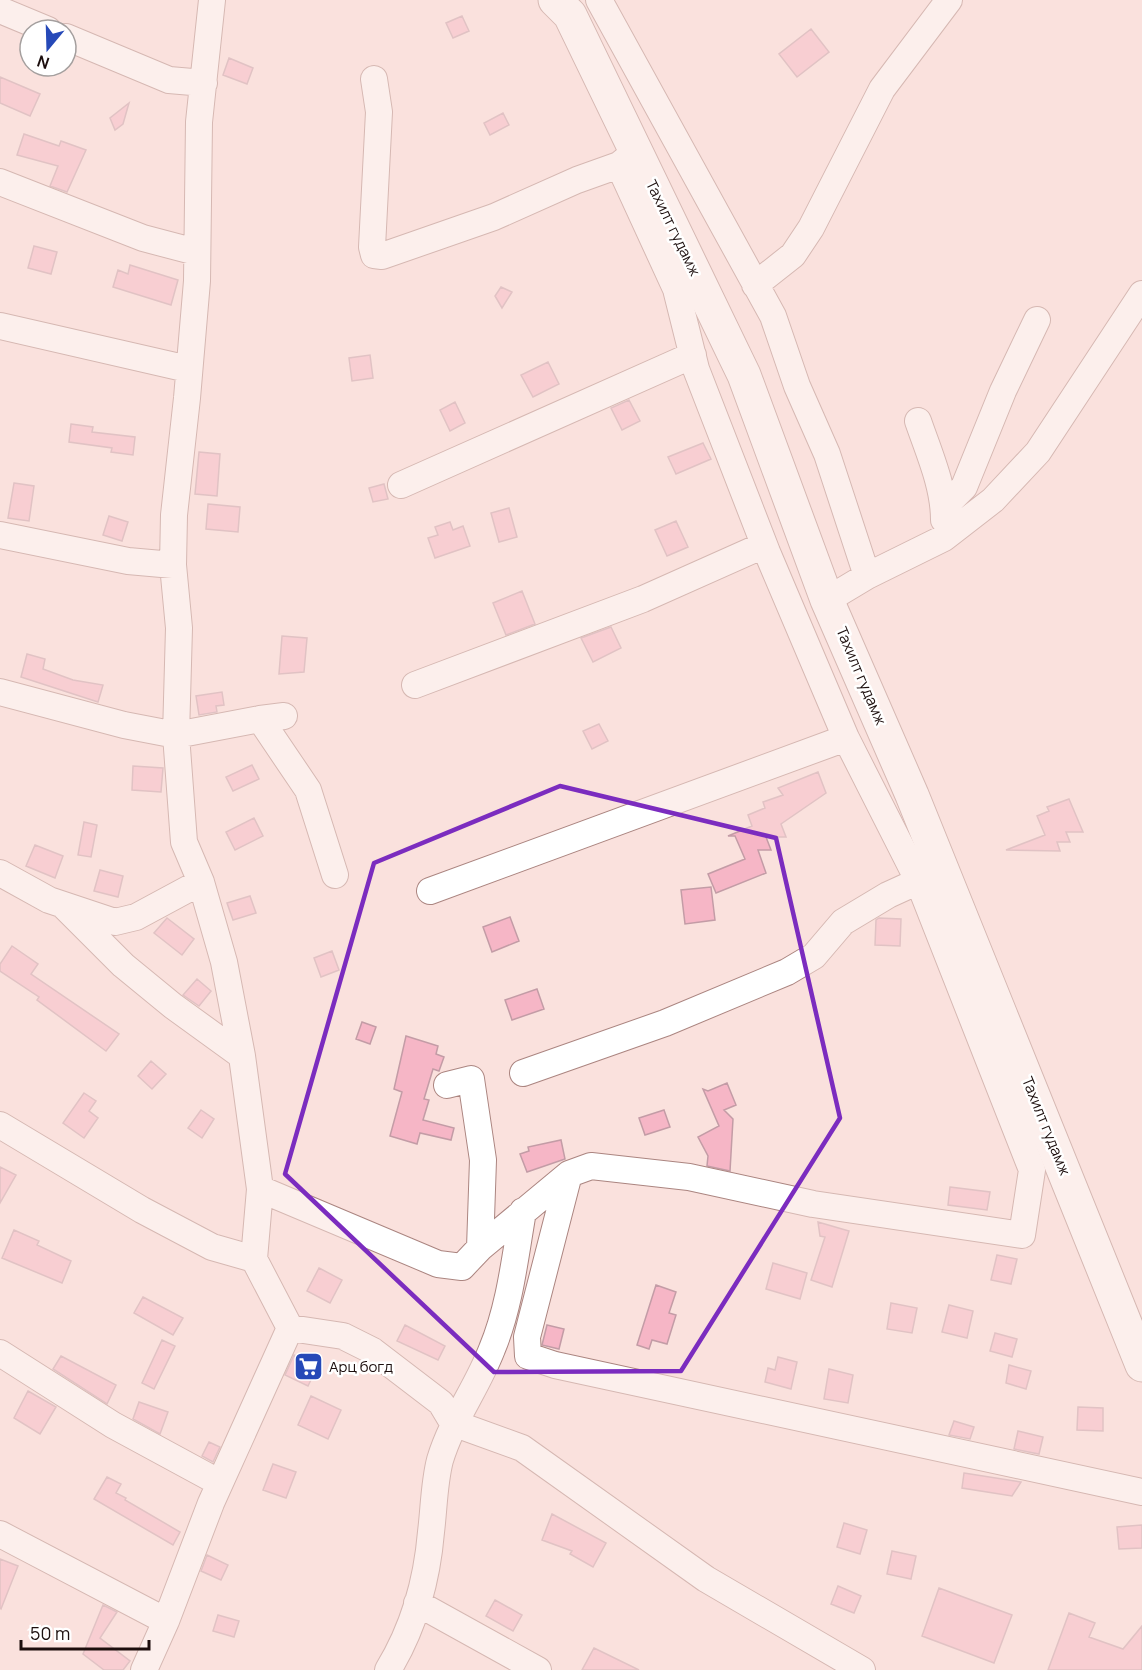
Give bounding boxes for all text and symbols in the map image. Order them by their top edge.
north arrow [18,18,78,78]
text: N [34,50,52,74]
street label: Тахилт гудамж [641,176,706,280]
street label: Тахилт гудамж [831,624,892,729]
street label: Тахилт гудамж [1017,1073,1076,1179]
supermarket icon: Арц богд [292,1351,324,1383]
place label: Арц богд [329,1356,393,1377]
scale bar [21,1613,148,1651]
text: 50 m [30,1621,70,1645]

